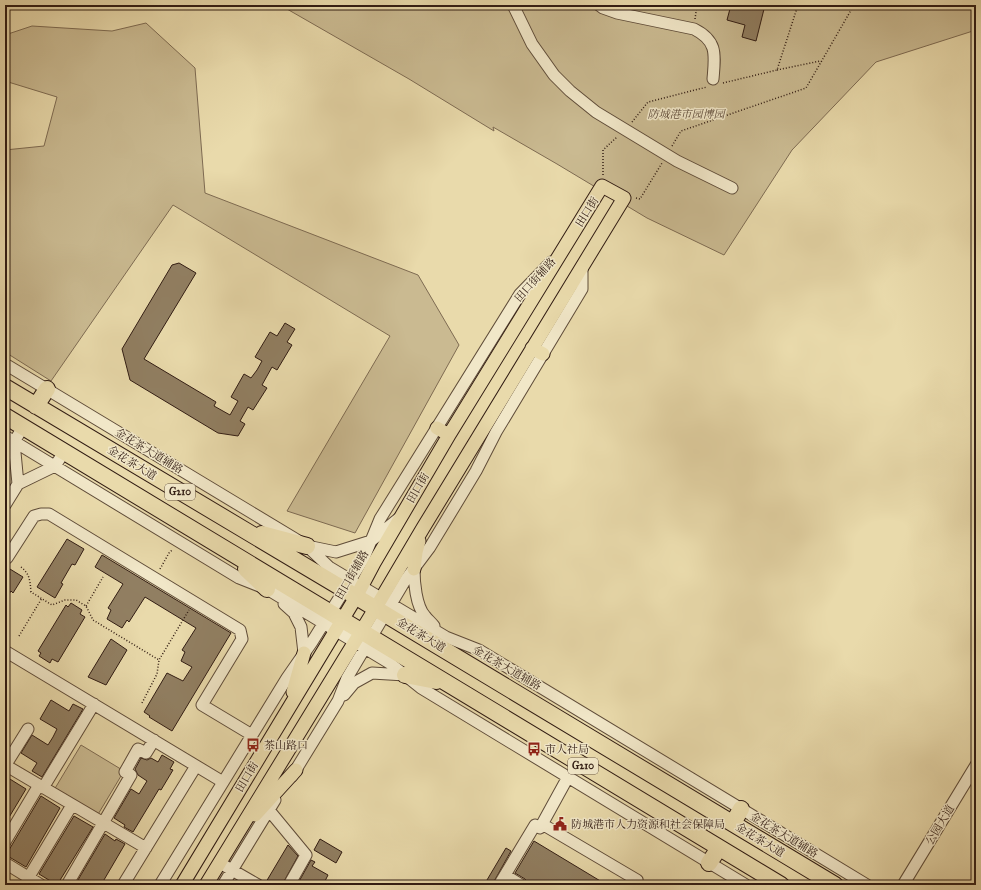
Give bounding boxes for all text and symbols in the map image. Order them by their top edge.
park label: 防城港市园博园 [648,108,726,121]
street label: 田口街 [573,195,601,229]
street label: 田口街辅路 [512,255,558,305]
street label: 金花茶大道辅路 [113,426,185,476]
street label: 金花茶大道 [105,443,159,483]
street label: 田口街 [404,470,432,506]
road number: G210 [165,484,195,500]
street label: 田口街辅路 [333,548,371,602]
street label: 金花茶大道 [394,615,448,655]
street label: 金花茶大道辅路 [470,643,544,693]
bus stop icon: 茶山路口 [245,737,261,753]
place label: 茶山路口 [264,739,308,752]
bus stop icon: 市人社局 [526,741,542,757]
place label: 市人社局 [545,743,589,756]
road number: G210 [568,758,598,774]
street label: 田口街 [233,760,261,794]
street label: 公园大道 [923,803,957,847]
street label: 金花茶大道辅路 [748,810,820,860]
public building icon: 防城港市人力资源和社会保障局 [552,816,568,832]
place label: 防城港市人力资源和社会保障局 [571,818,725,831]
street label: 金花茶大道 [733,820,787,860]

